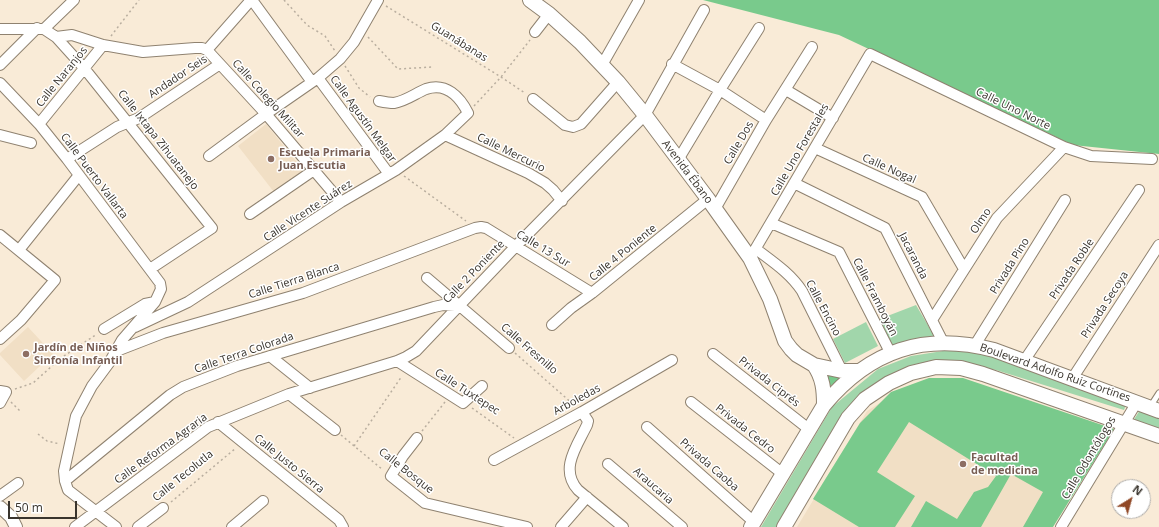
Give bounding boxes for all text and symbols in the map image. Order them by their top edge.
street label: Guanábanas [428,19,490,65]
street label: Calle Naranjos [34,44,90,110]
street label: Andador Seis [146,53,210,101]
street label: Calle Colegio Militar [229,57,307,141]
street label: Calle Agustín Melgar [327,73,399,165]
street label: Calle Uno Norte [974,85,1052,133]
street label: Calle Ixtapa Zihuatanejo [115,87,201,193]
street label: Calle Uno Forestales [768,102,832,198]
street label: Calle Dos [721,119,757,167]
street label: Calle Puerto Vallarta [57,131,131,221]
street label: Calle Mercurio [475,131,547,175]
street label: Avenida Ébano [659,138,715,206]
place label: Escuela Primaria Juan Escutia [279,146,371,172]
street label: Calle Nogal [860,151,918,187]
marker: Escuela Primaria Juan Escutia [266,154,276,164]
street label: Calle Vicente Suárez [261,177,355,245]
street label: Olmo [968,206,994,236]
street label: Calle 4 Poniente [587,222,659,284]
street label: Calle 13 Sur [514,228,572,270]
street label: Jacaranda [896,230,930,282]
street label: Privada Pino [987,235,1033,297]
street label: Privada Roble [1047,236,1097,302]
street label: Calle 2 Poniente [441,238,507,306]
street label: Calle Framboyán [850,256,900,338]
street label: Calle Tierra Blanca [247,260,341,302]
street label: Privada Secoya [1079,269,1131,341]
street label: Calle Encino [803,278,843,338]
street label: Calle Fresnillo [498,321,560,377]
street label: Calle Terra Colorada [193,330,295,376]
place label: Jardín de Niños Sinfonía Infantil [34,341,122,367]
street label: Boulevard Adolfo Ruiz Cortines [978,341,1132,405]
marker: Jardín de Niños Sinfonía Infantil [21,349,31,359]
street label: Privada Ciprés [736,354,802,410]
street label: Calle Tuxtepec [432,366,502,418]
street label: Arboledas [551,382,603,418]
street label: Privada Cedro [713,402,777,456]
street label: Calle Reforma Agraria [112,411,210,487]
street label: Calle Odontólogos [1059,414,1119,502]
street label: Calle Justo Sierra [251,432,327,496]
street label: Privada Caoba [677,436,741,494]
street label: Calle Bosque [376,445,436,497]
street label: Calle Tecolutla [150,448,216,504]
place label: Facultad de medicina [971,451,1038,477]
marker: Facultad de medicina [958,459,968,469]
street label: Araucaria [630,465,676,507]
north arrow [1111,479,1151,519]
text: N [1130,481,1146,498]
scale bar [10,493,79,519]
text: 50 m [15,499,43,516]

